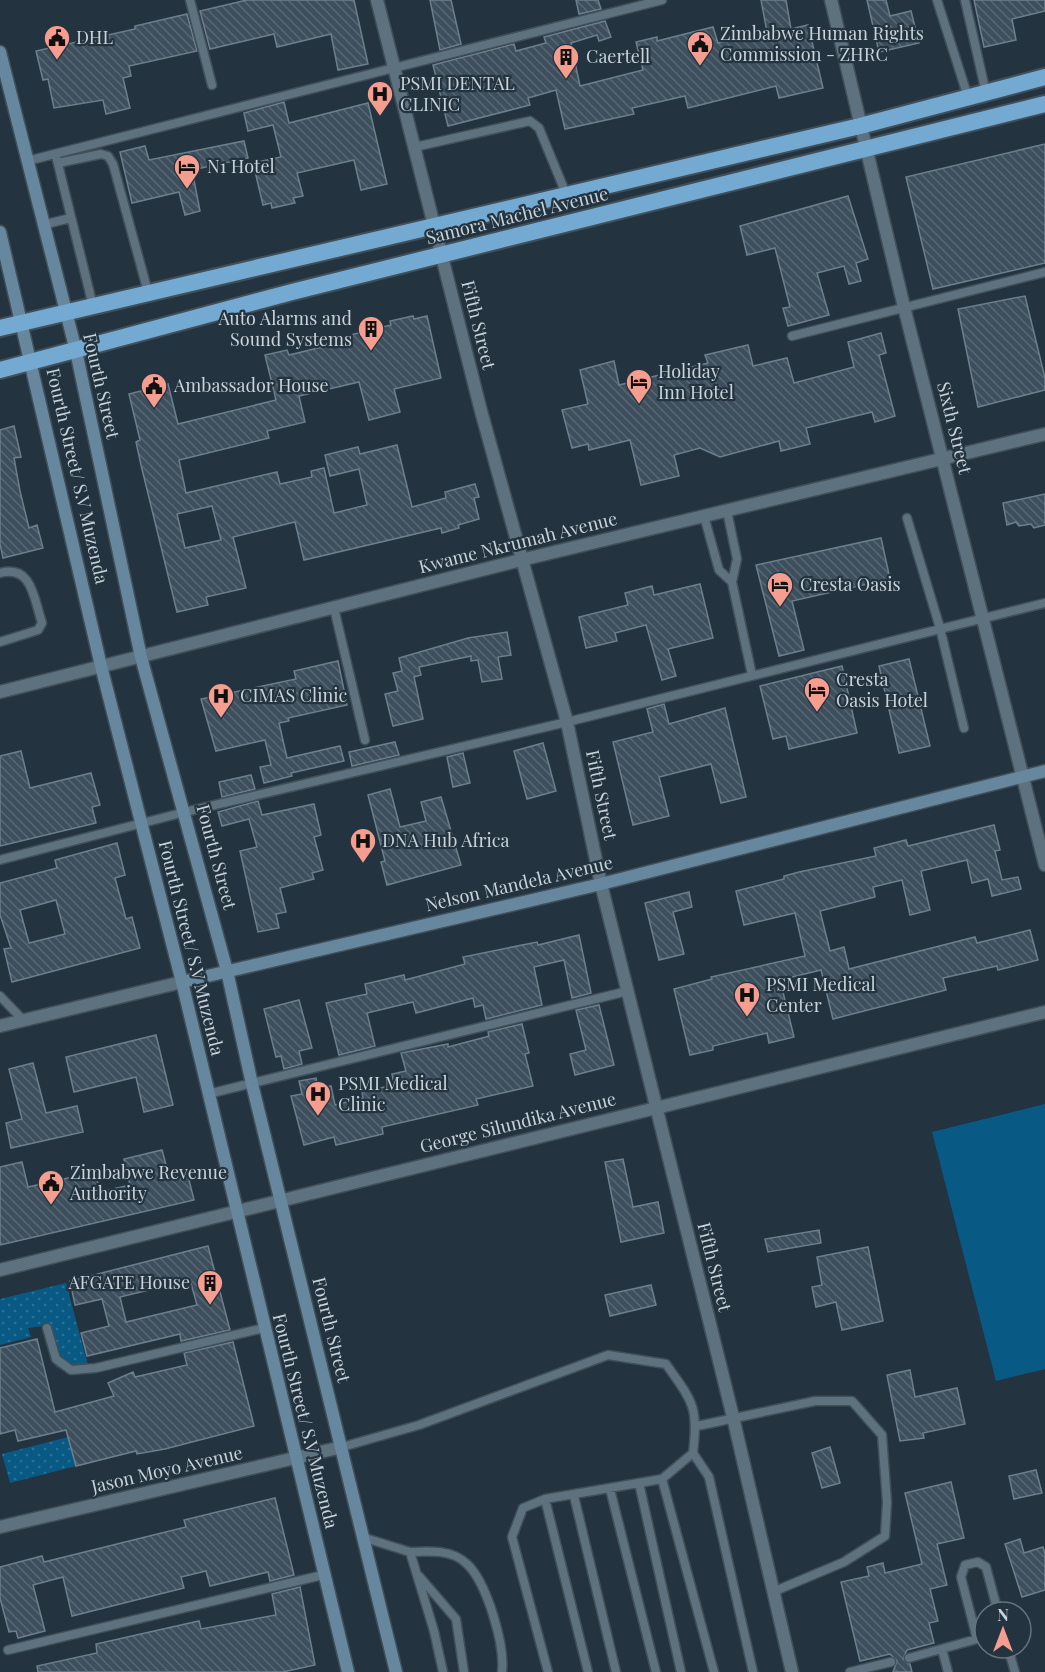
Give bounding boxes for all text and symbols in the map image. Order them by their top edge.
place label: Zimbabwe Human Rights Commission - ZHRC [720,21,924,66]
public building icon: DHL [42,23,72,61]
place label: DHL [76,25,113,49]
public building icon: Zimbabwe Human Rights Commission - ZHRC [685,29,715,67]
building icon: Caertell [551,42,581,80]
place label: Caertell [586,44,650,68]
place label: PSMI DENTAL CLINIC [400,71,515,116]
hospital icon: PSMI DENTAL CLINIC [365,79,395,117]
hotel icon: N1 Hotel [172,152,202,190]
place label: N1 Hotel [207,154,275,178]
street label: Samora Machel Avenue [423,181,610,249]
street label: Fifth Street [456,278,502,373]
place label: Auto Alarms and Sound Systems [217,306,353,351]
building icon: Auto Alarms and Sound Systems [356,314,386,352]
street label: Fourth Street [78,330,126,442]
place label: Holiday Inn Hotel [658,359,734,404]
street label: Fourth Street/ S.V Muzenda [41,365,115,586]
hotel icon: Holiday Inn Hotel [624,367,654,405]
public building icon: Ambassador House [139,371,169,409]
place label: Ambassador House [173,373,329,397]
street label: Sixth Street [932,379,978,477]
street label: Kwame Nkrumah Avenue [416,506,620,578]
hotel icon: Cresta Oasis [765,570,795,608]
place label: Cresta Oasis [800,572,900,596]
place label: Cresta Oasis Hotel [836,667,928,712]
hotel icon: Cresta Oasis Hotel [802,675,832,713]
hospital icon: CIMAS Clinic [206,681,236,719]
place label: CIMAS Clinic [240,683,348,707]
street label: Fifth Street [581,748,623,843]
street label: Fourth Street [191,802,243,913]
hospital icon: DNA Hub Africa [348,826,378,864]
place label: DNA Hub Africa [382,828,510,852]
street label: Fourth Street/ S.V Muzenda [154,838,230,1058]
street label: Nelson Mandela Avenue [423,850,615,916]
place label: PSMI Medical Center [766,972,876,1017]
hospital icon: PSMI Medical Center [732,980,762,1018]
place label: PSMI Medical Clinic [338,1071,448,1116]
hospital icon: PSMI Medical Clinic [303,1079,333,1117]
street label: George Silundika Avenue [417,1086,618,1158]
place label: Zimbabwe Revenue Authority [69,1160,227,1205]
public building icon: Zimbabwe Revenue Authority [36,1168,66,1206]
street label: Fifth Street [692,1220,738,1315]
building icon: AFGATE House [195,1268,225,1306]
place label: AFGATE House [67,1270,190,1294]
street label: Fourth Street [307,1274,357,1386]
street label: Fourth Street/ S.V Muzenda [268,1311,344,1531]
street label: Jason Moyo Avenue [88,1440,245,1498]
north arrow [973,1600,1033,1660]
text: N [997,1604,1009,1625]

